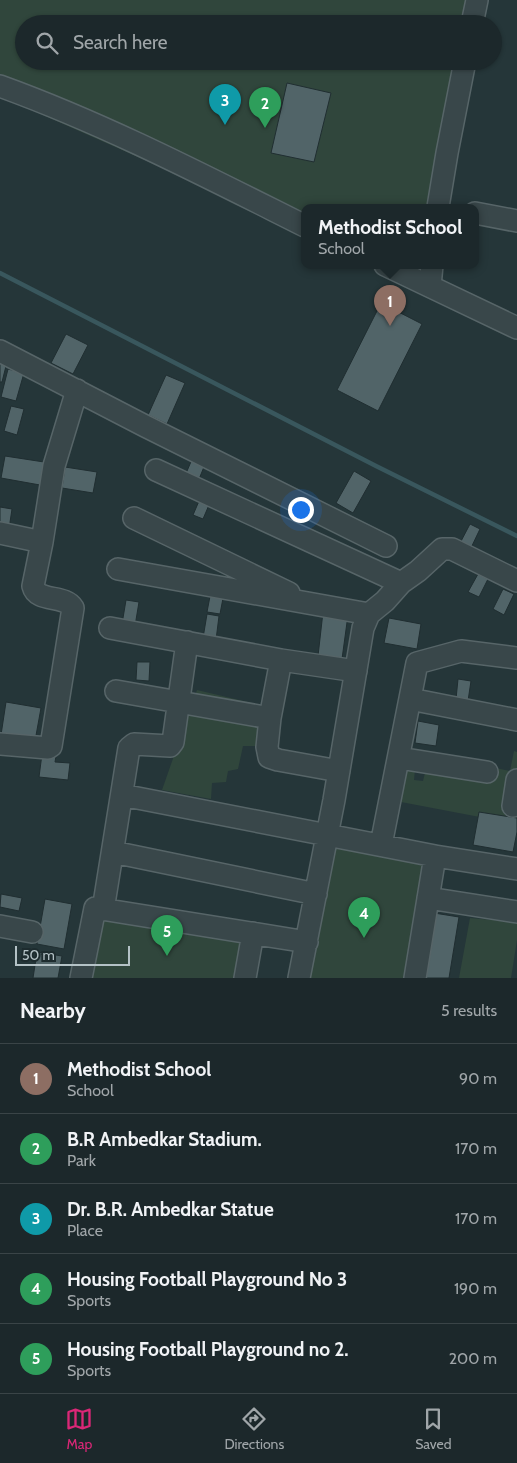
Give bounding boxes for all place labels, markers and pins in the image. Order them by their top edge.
pin: 3 [209,84,241,125]
pin: 2 [249,87,281,128]
pin: 1 [374,285,406,326]
pin: 4 [348,897,380,938]
pin: 5 [151,915,183,956]

